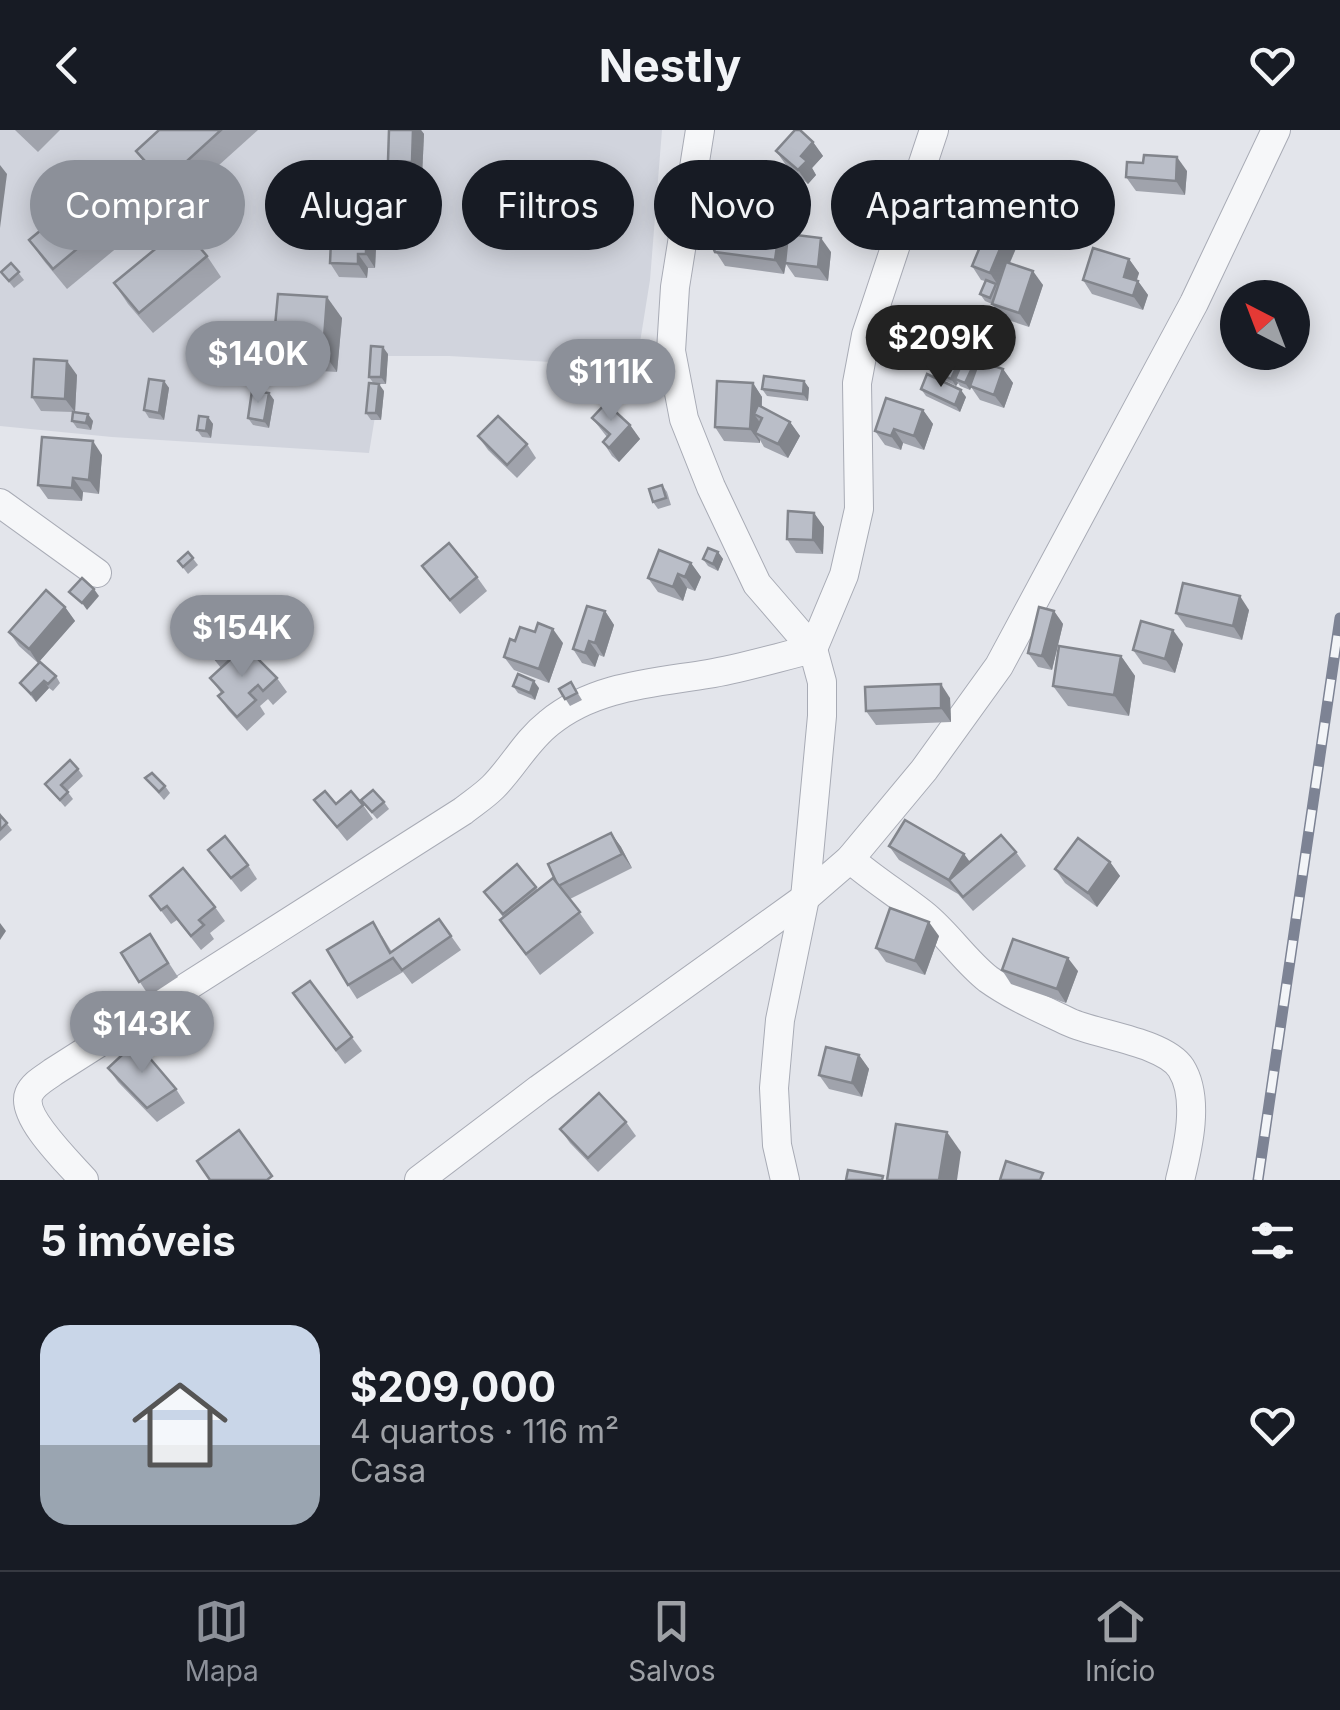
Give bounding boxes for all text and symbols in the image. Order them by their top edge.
icon: back [40,38,95,93]
text: Nestly [599,38,741,93]
icon: heart [1245,38,1300,93]
chip: Comprar [30,160,245,250]
chip: Alugar [265,160,442,250]
chip: Filtros [462,160,634,250]
chip: Novo [654,160,811,250]
chip: Apartamento [831,160,1115,250]
north arrow [1220,280,1310,370]
map controls [1220,280,1310,370]
pin: $209K [871,305,1011,390]
text: $209K [888,318,994,357]
pin: $140K [188,321,328,406]
text: $140K [208,334,308,373]
pin: $111K [541,339,681,424]
text: $111K [568,352,654,391]
pin: $154K [172,595,312,680]
text: $154K [192,608,292,647]
pin: $143K [72,991,212,1076]
text: $143K [92,1004,192,1043]
icon: filters [1245,1213,1300,1268]
text: 5 imóveis [40,1215,236,1266]
text: $209,000 [350,1361,556,1412]
icon: home [120,1365,240,1485]
icon: heart [1245,1398,1300,1453]
text: 4 quartos · 116 m² [350,1412,619,1451]
text: Casa [350,1451,426,1490]
tab: Mapa [185,1594,259,1688]
tab: Salvos [628,1594,716,1688]
tab: Início [1085,1594,1155,1688]

